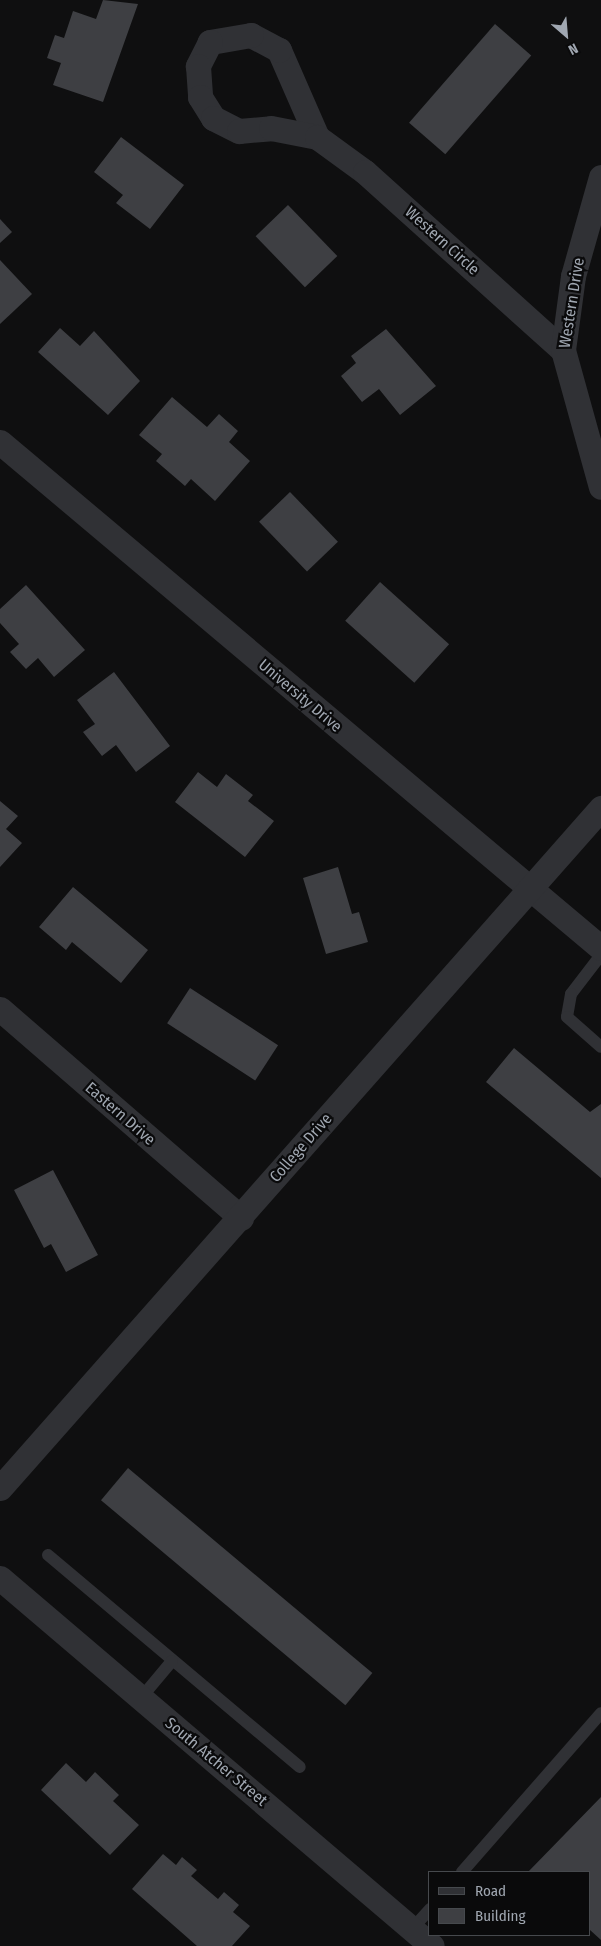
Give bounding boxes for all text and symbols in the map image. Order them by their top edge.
north arrow [541,10,591,60]
text: N [565,39,581,58]
street label: Western Circle [401,203,483,279]
street label: Western Drive [555,257,589,349]
street label: University Drive [254,656,346,736]
street label: Eastern Drive [81,1078,159,1150]
street label: College Drive [266,1110,336,1186]
street label: South Atcher Street [161,1714,271,1810]
legend [428,1871,591,1936]
text: Road [475,1882,506,1900]
text: Building [475,1907,526,1925]

